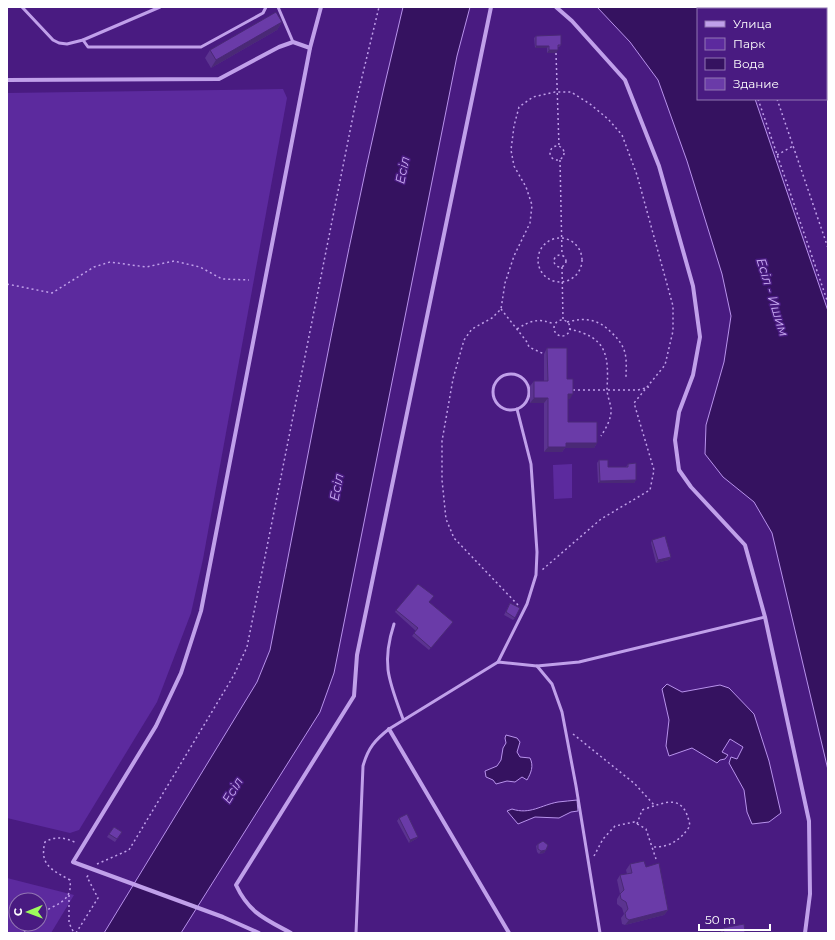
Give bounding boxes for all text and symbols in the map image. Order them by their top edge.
legend [697,8,827,100]
text: Улица [733,16,772,31]
text: Парк [733,36,765,51]
text: Вода [733,56,764,71]
text: Здание [733,76,779,91]
water label: Есіл [391,155,413,185]
water label: Есіл - Ишим [753,256,793,338]
water label: Есіл [326,472,346,502]
water label: Есіл [218,774,246,806]
north arrow [8,892,48,932]
scale bar [699,906,770,932]
text: С [11,908,25,916]
text: 50 m [705,912,736,927]

